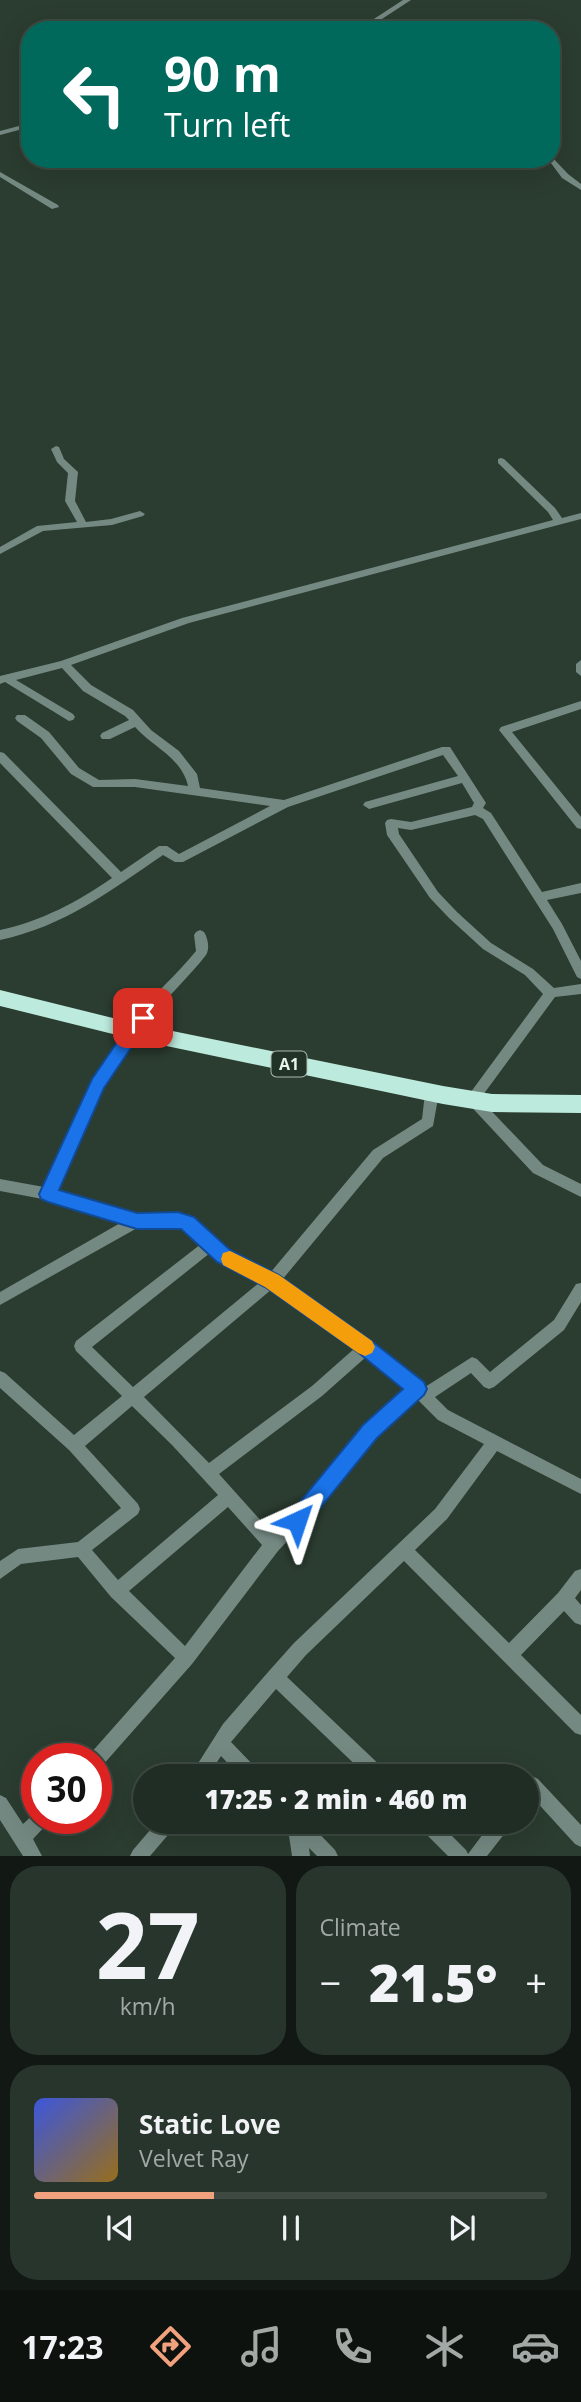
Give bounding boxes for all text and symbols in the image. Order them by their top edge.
text: 90 m [164,40,281,106]
icon: left [49,49,140,140]
text: Turn left [164,103,290,146]
pin [113,988,173,1048]
icon: arrive [124,999,162,1037]
road number: A1 [272,1052,306,1076]
position arrow [260,1484,334,1558]
speed limit sign: 30 [21,1743,112,1834]
text: 17:25 · 2 min · 460 m [205,1781,467,1817]
text: 27 [96,1882,200,2006]
text: Climate [320,1911,401,1943]
text: 21.5° [369,1946,497,2017]
text: − [320,1956,341,2008]
text: + [525,1956,547,2008]
text: km/h [120,1990,176,2022]
text: Static Love [139,2106,281,2142]
text: Velvet Ray [139,2142,249,2174]
icon: previous [101,2209,139,2247]
icon: pause [272,2209,310,2247]
icon: next [443,2209,481,2247]
icon: directions [146,2322,195,2371]
icon: music [237,2322,286,2371]
icon: phone [328,2322,377,2371]
icon: climate [420,2322,469,2371]
icon: car [511,2322,560,2371]
text: 17:23 [21,2325,103,2368]

